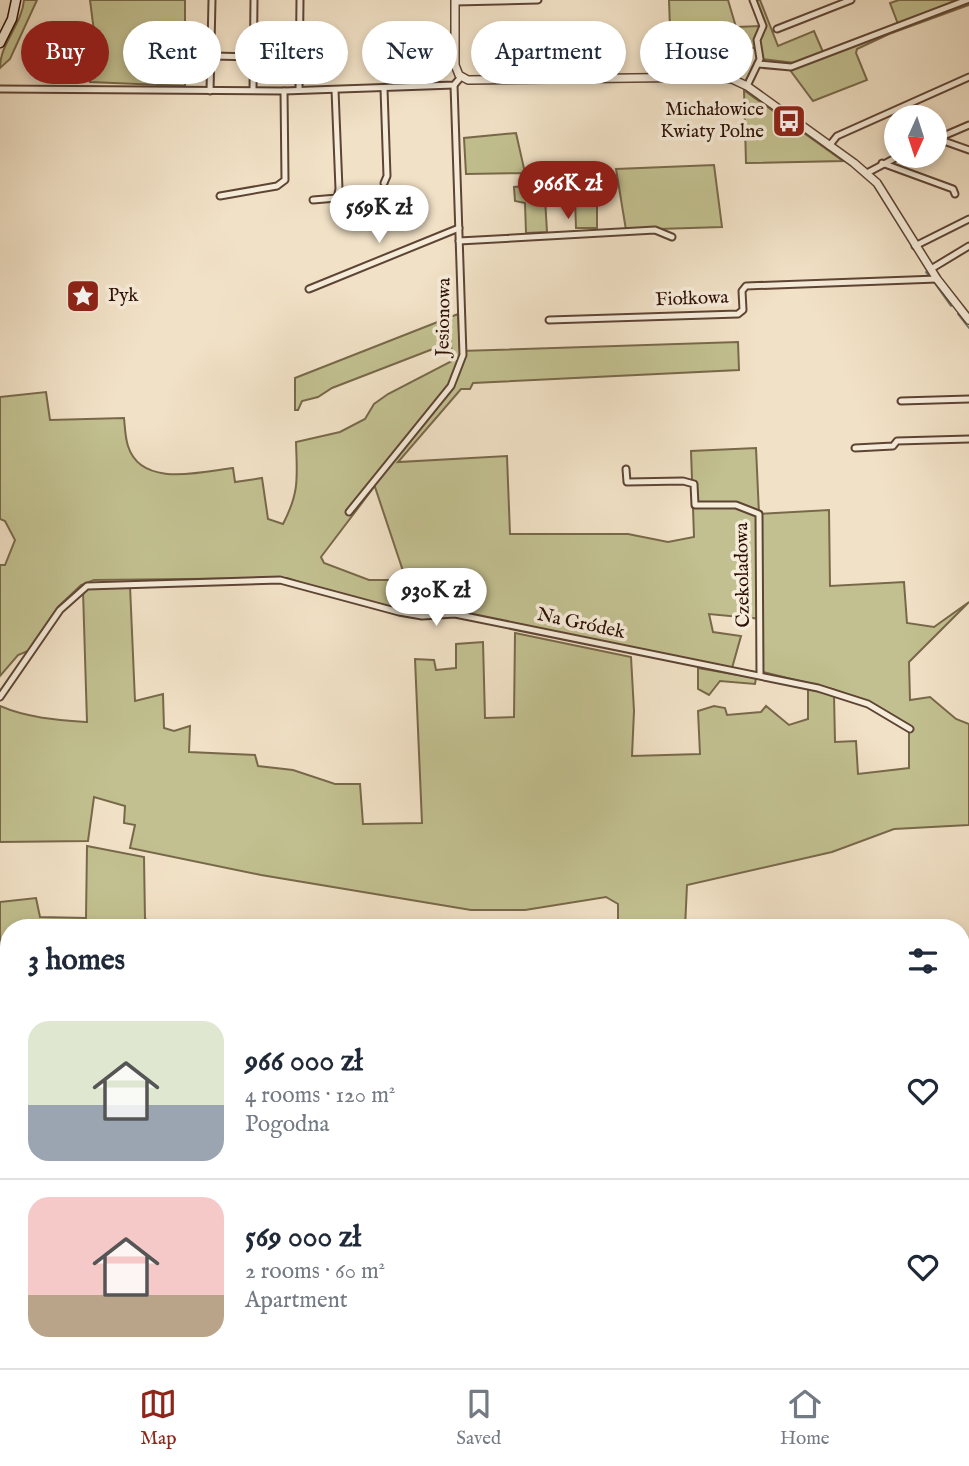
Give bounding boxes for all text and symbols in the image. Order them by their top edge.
chip: Buy [21,21,109,84]
chip: Rent [123,21,221,84]
chip: Filters [235,21,348,84]
chip: New [362,21,457,84]
chip: Apartment [471,21,626,84]
chip: House [640,21,753,84]
place label: Michałowice Kwiaty Polne [660,98,764,144]
bus stop icon: Michałowice Kwiaty Polne [770,102,808,140]
north arrow [884,105,947,168]
map controls [884,105,947,168]
pin: 966K zł [503,162,633,221]
text: 966K zł [534,169,602,198]
pin: 569K zł [314,186,444,245]
text: 569K zł [346,193,412,222]
place icon: Pyk [64,277,102,315]
street label: Jesionowa [431,277,457,359]
place label: Pyk [108,284,139,308]
street label: Fiołkowa [655,286,730,312]
street label: Czekoladowa [730,521,756,628]
pin: 930K zł [371,568,501,628]
text: 930K zł [402,576,470,605]
street label: Na Gródek [535,603,628,645]
text: 3 homes [28,942,125,980]
icon: filters [904,942,942,980]
text: 966 000 zł [245,1043,363,1081]
icon: home [84,1049,168,1133]
icon: heart [904,1072,942,1110]
text: 4 rooms · 120 m² [245,1081,395,1110]
text: Pogodna [245,1110,330,1139]
text: 569 000 zł [245,1219,361,1257]
icon: home [84,1225,168,1309]
icon: heart [904,1248,942,1286]
text: 2 rooms · 60 m² [245,1257,385,1286]
text: Apartment [245,1286,348,1315]
tab: Map [139,1385,177,1451]
tab: Saved [456,1385,501,1451]
tab: Home [780,1385,830,1451]

